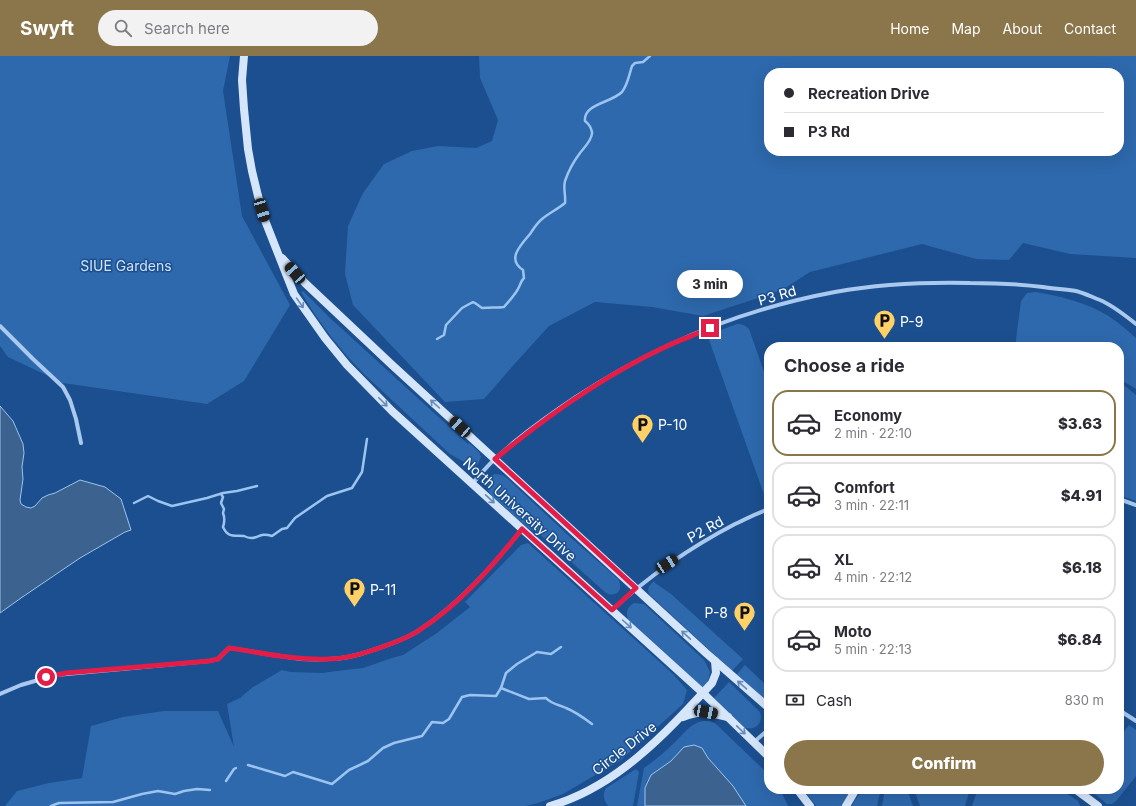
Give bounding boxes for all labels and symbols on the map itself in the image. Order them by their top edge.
car [253,197,271,223]
park label: SIUE Gardens [80,257,172,274]
car [283,260,307,286]
callout: 3 min [677,270,743,298]
street label: P3 Rd [756,281,798,309]
one-way arrow [296,297,304,308]
parking icon: P-9 [871,308,897,341]
place label: P-9 [900,313,923,330]
route end [701,319,719,337]
one-way arrow [378,397,388,407]
one-way arrow [430,399,440,409]
parking icon: P-10 [629,411,655,444]
car [447,415,473,439]
place label: P-10 [658,416,687,433]
street label: North University Drive [460,454,580,564]
one-way arrow [485,494,495,504]
street label: P2 Rd [684,512,726,546]
car [654,552,680,576]
parking icon: P-11 [342,576,368,609]
place label: P-11 [370,581,396,598]
parking icon: P-8 [731,599,757,632]
place label: P-8 [705,604,728,621]
one-way arrow [622,620,633,629]
one-way arrow [682,631,692,640]
route start [37,668,55,686]
one-way arrow [737,680,747,689]
car [693,704,719,720]
street label: Circle Drive [588,718,660,778]
one-way arrow [736,725,746,734]

